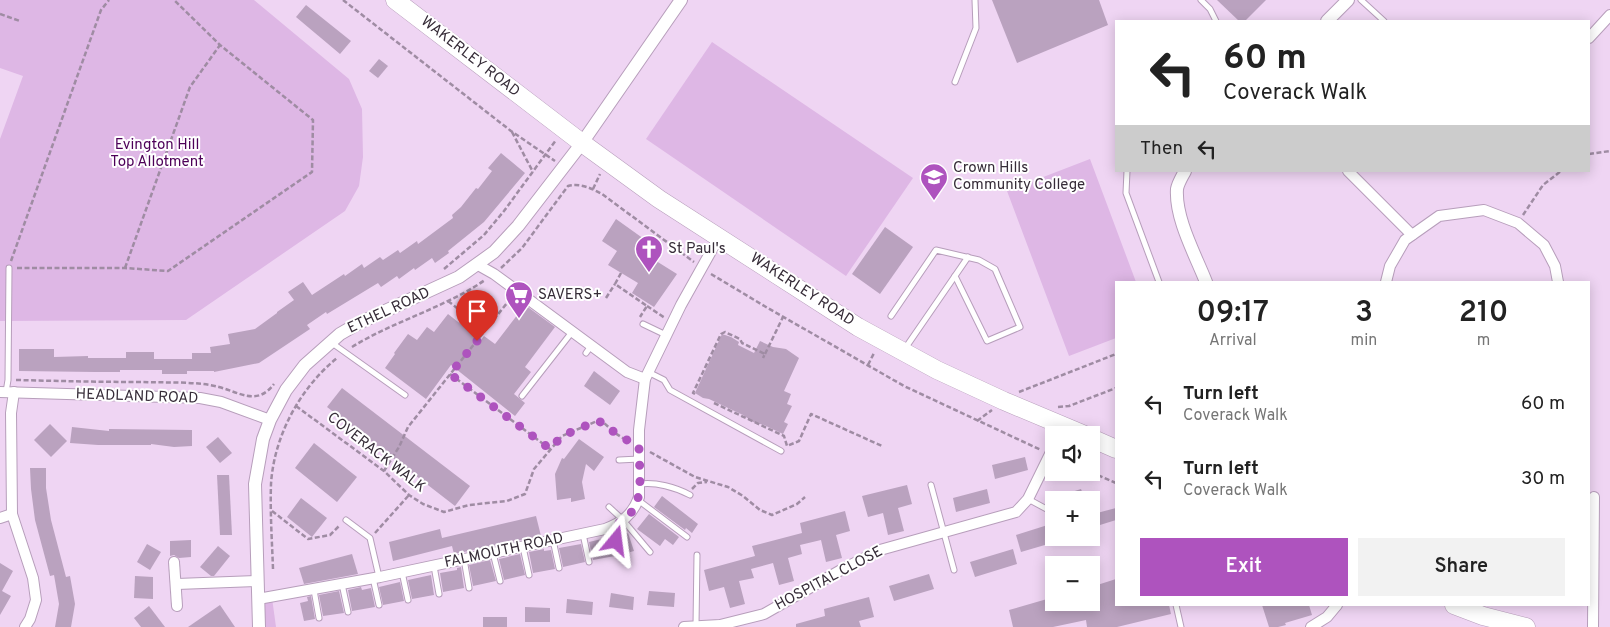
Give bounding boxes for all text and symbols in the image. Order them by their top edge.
street label: WAKERLEY ROAD [417,12,523,102]
text: 60 m [1223,37,1307,81]
icon: left [1140,40,1205,105]
text: Coverack Walk [1223,80,1367,107]
icon: left [1193,135,1221,163]
park label: Evington Hill Top Allotment [110,136,204,172]
text: Then [1140,137,1183,161]
place label: Crown Hills Community College [953,159,1085,195]
school or university icon: Crown Hills Community College [919,162,949,201]
church icon: St Paul's [634,234,664,273]
place label: St Paul's [668,240,726,259]
street label: WAKERLEY ROAD [746,249,858,331]
supermarket icon: SAVERS+ [504,280,534,319]
street label: ETHEL ROAD [345,284,433,338]
place label: SAVERS+ [538,286,602,305]
pin [456,290,498,341]
text: 09:17 [1197,295,1269,332]
text: 3 [1355,295,1373,332]
text: 210 [1459,295,1508,332]
icon: arrive [463,297,491,325]
text: Arrival [1209,331,1257,351]
text: min [1351,331,1377,351]
text: m [1477,331,1490,351]
text: Turn left [1183,382,1259,406]
street label: HEADLAND ROAD [75,385,199,409]
icon: left [1140,390,1168,418]
text: 60 m [1521,392,1565,416]
text: Coverack Walk [1183,406,1288,426]
street label: COVERACK WALK [323,409,429,497]
map controls [1045,426,1100,611]
button: sound [1045,426,1100,481]
text: Turn left [1183,457,1259,481]
icon: left [1140,465,1168,493]
text: 30 m [1521,467,1565,491]
text: Coverack Walk [1183,481,1288,501]
button: + [1045,491,1100,546]
position arrow [589,514,641,566]
street label: FALMOUTH ROAD [443,529,565,573]
button: Exit [1140,538,1348,596]
button: Share [1358,538,1565,596]
street label: HOSPITAL CLOSE [772,543,886,615]
button: − [1045,556,1100,611]

